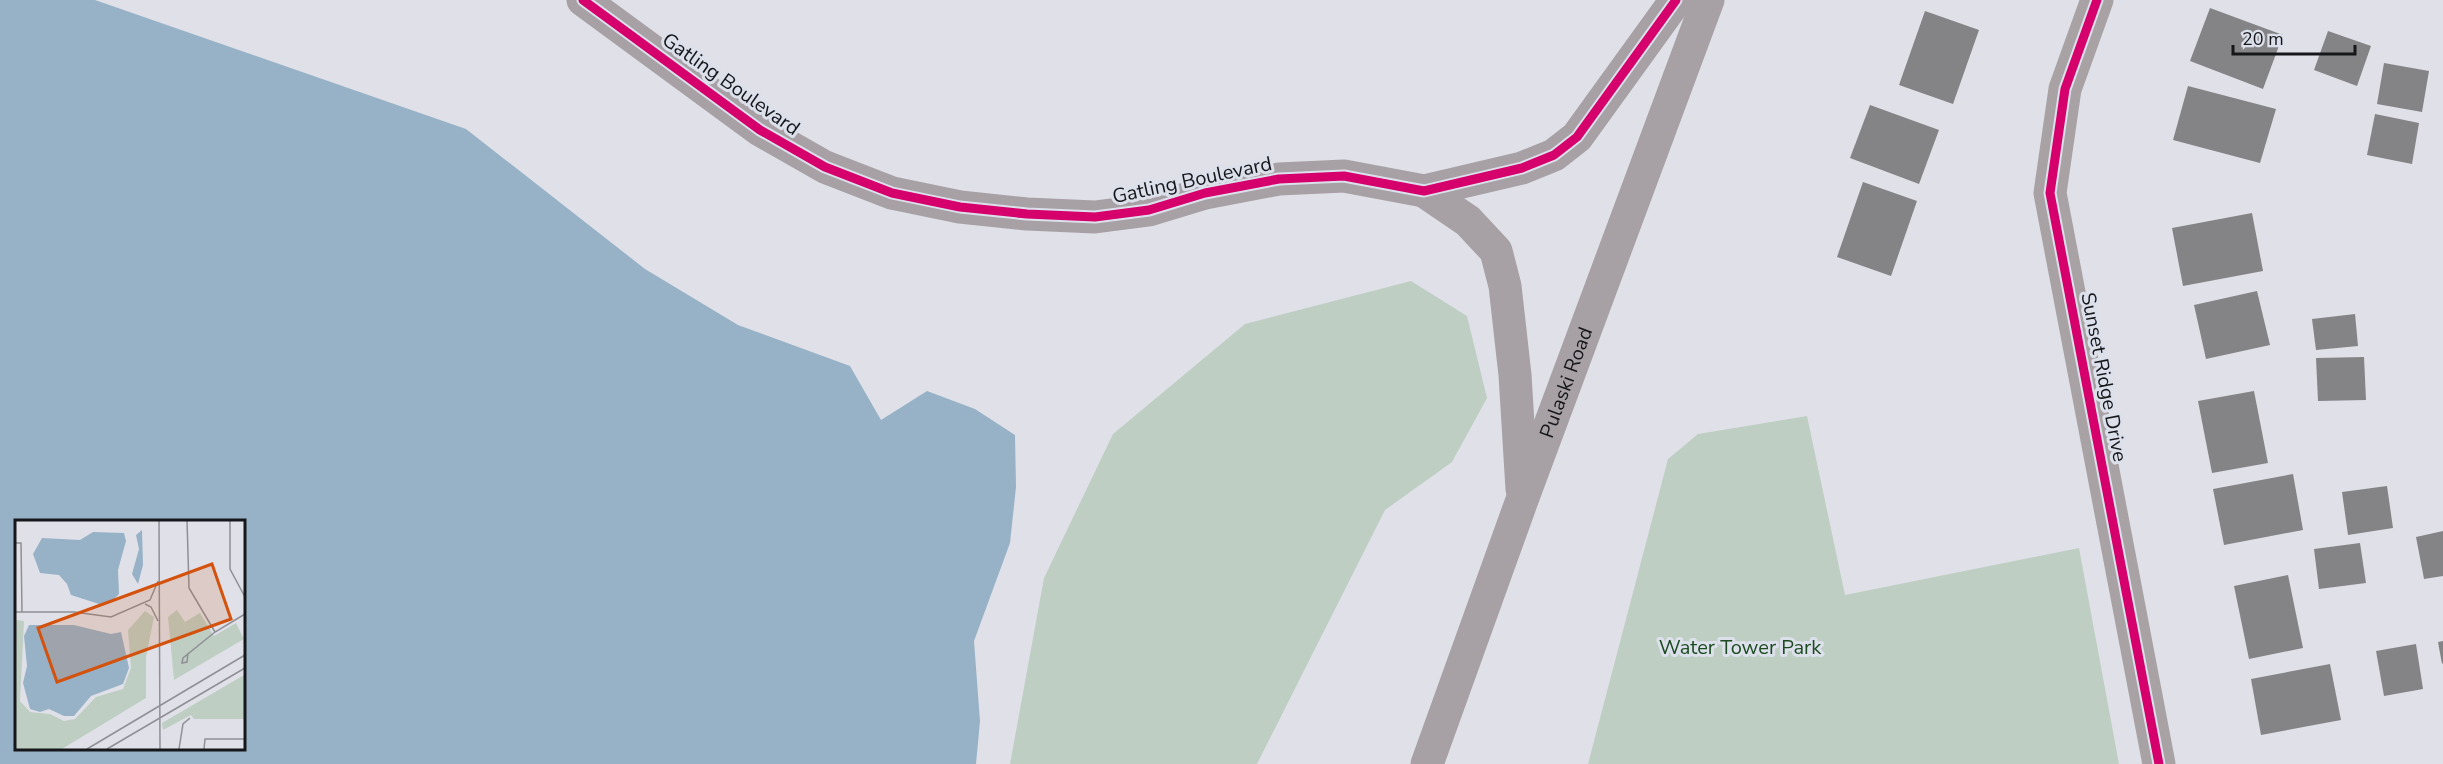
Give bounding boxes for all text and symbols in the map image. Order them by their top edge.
scale bar [2233,18,2354,56]
street label: Gatling Boulevard [657,26,805,142]
text: 20 m [2242,27,2284,51]
street label: Gatling Boulevard [1110,150,1274,210]
street label: Sunset Ridge Drive [2074,290,2134,464]
street label: Pulaski Road [1533,323,1599,442]
inset map [15,520,244,749]
park label: Water Tower Park [1659,634,1822,661]

